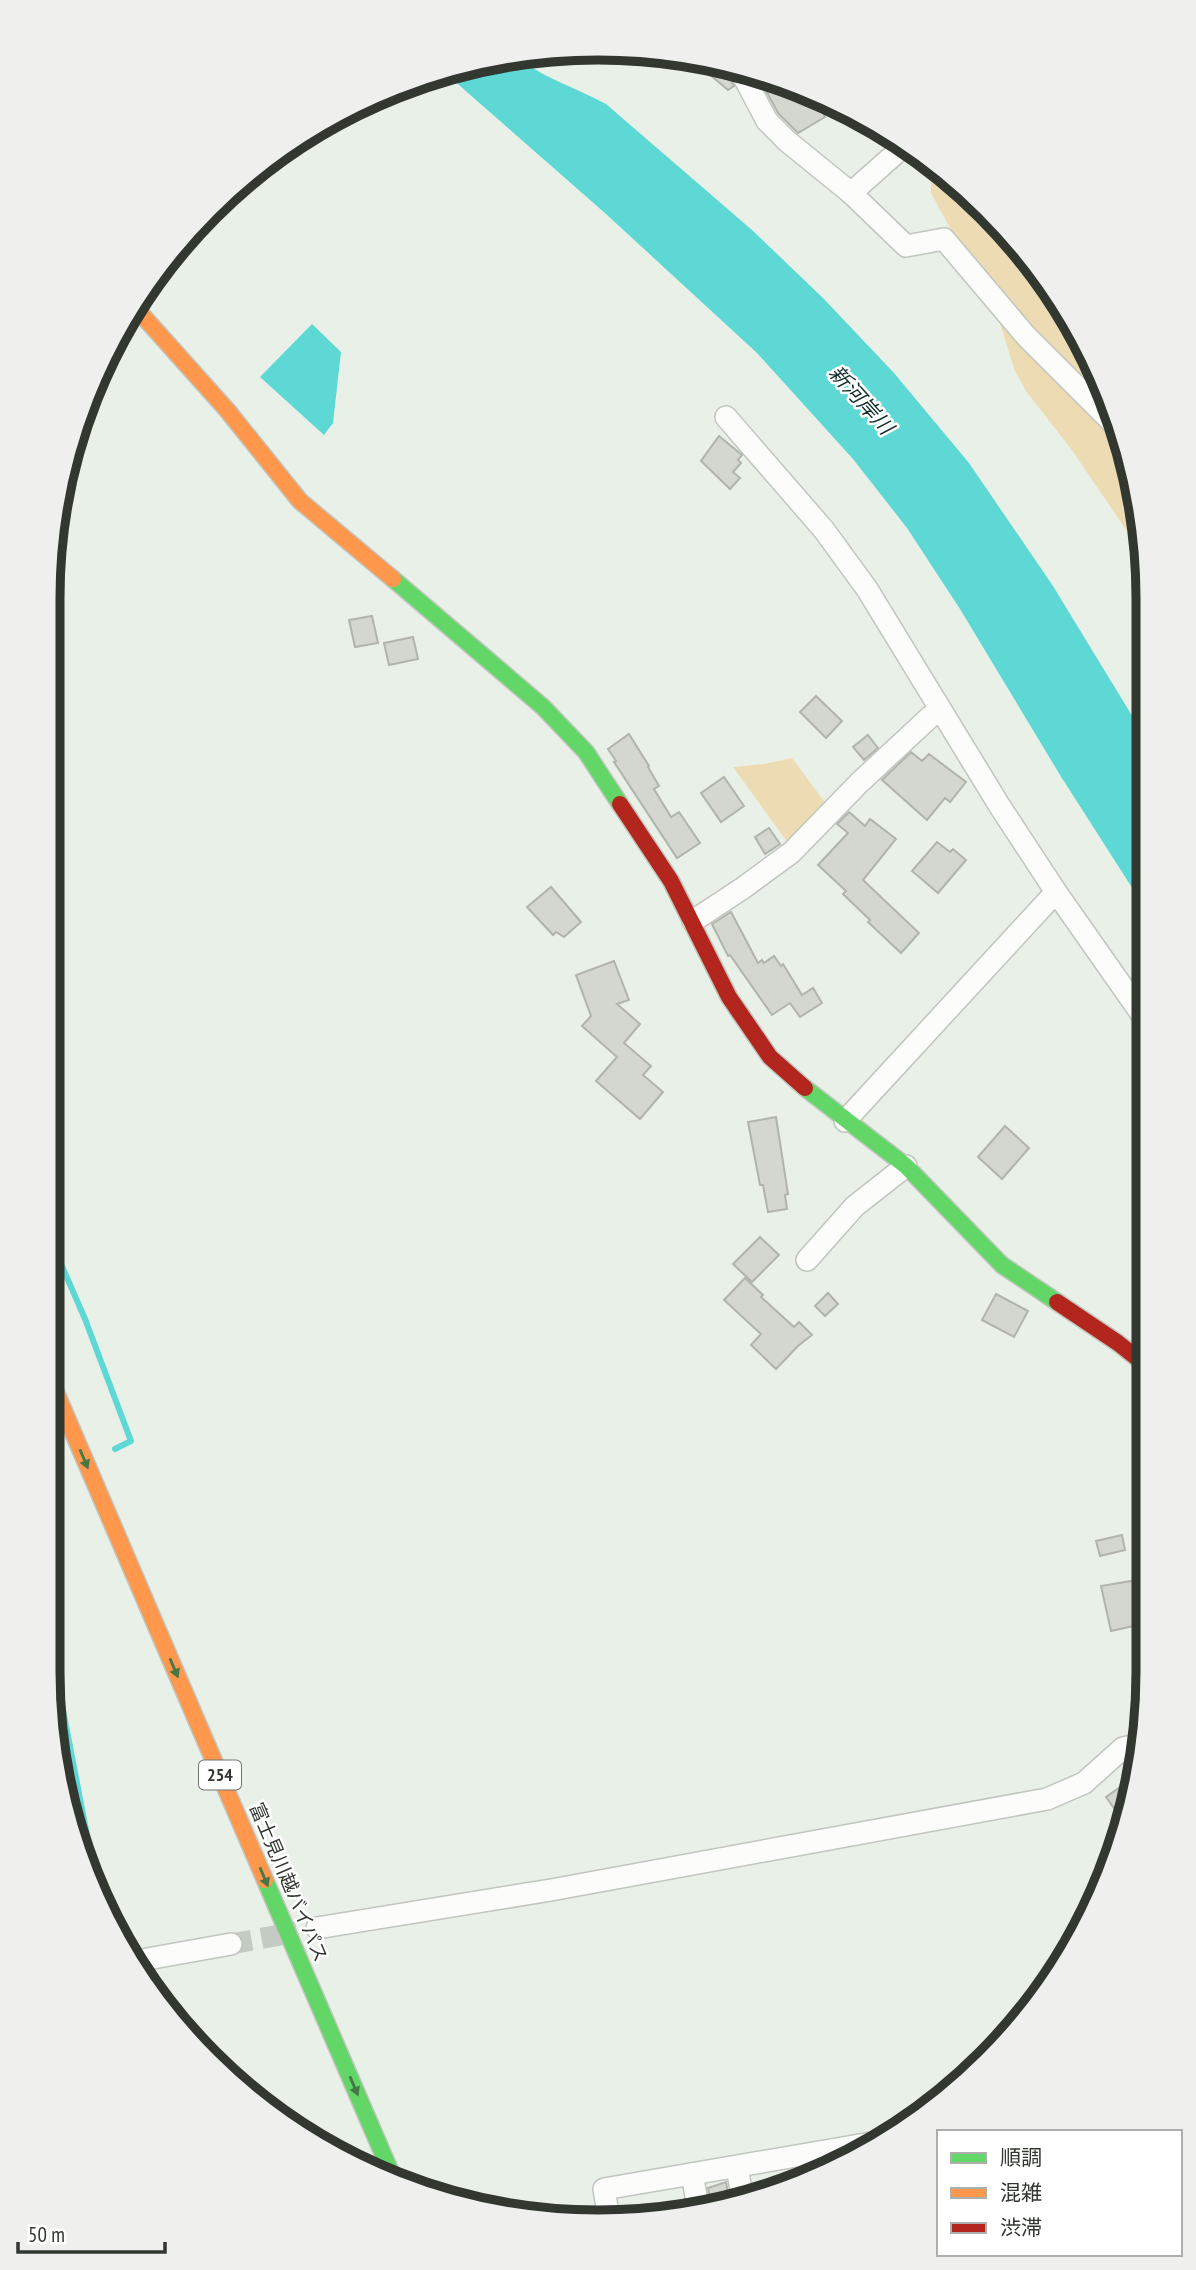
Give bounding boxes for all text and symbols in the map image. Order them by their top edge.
water label: 新河岸川 [823,359,901,441]
one-way arrow [79,1449,90,1470]
one-way arrow [169,1658,180,1679]
road number: 254 [199,1760,241,1790]
street label: 富士見川越バイパス [245,1799,333,1965]
one-way arrow [258,1867,270,1887]
one-way arrow [348,2076,360,2096]
legend [937,2130,1182,2256]
text: 順調 [1000,2144,1042,2171]
text: 混雑 [1000,2179,1042,2206]
scale bar [18,2210,164,2254]
text: 渋滞 [1000,2214,1042,2241]
text: 50 m [28,2221,65,2248]

